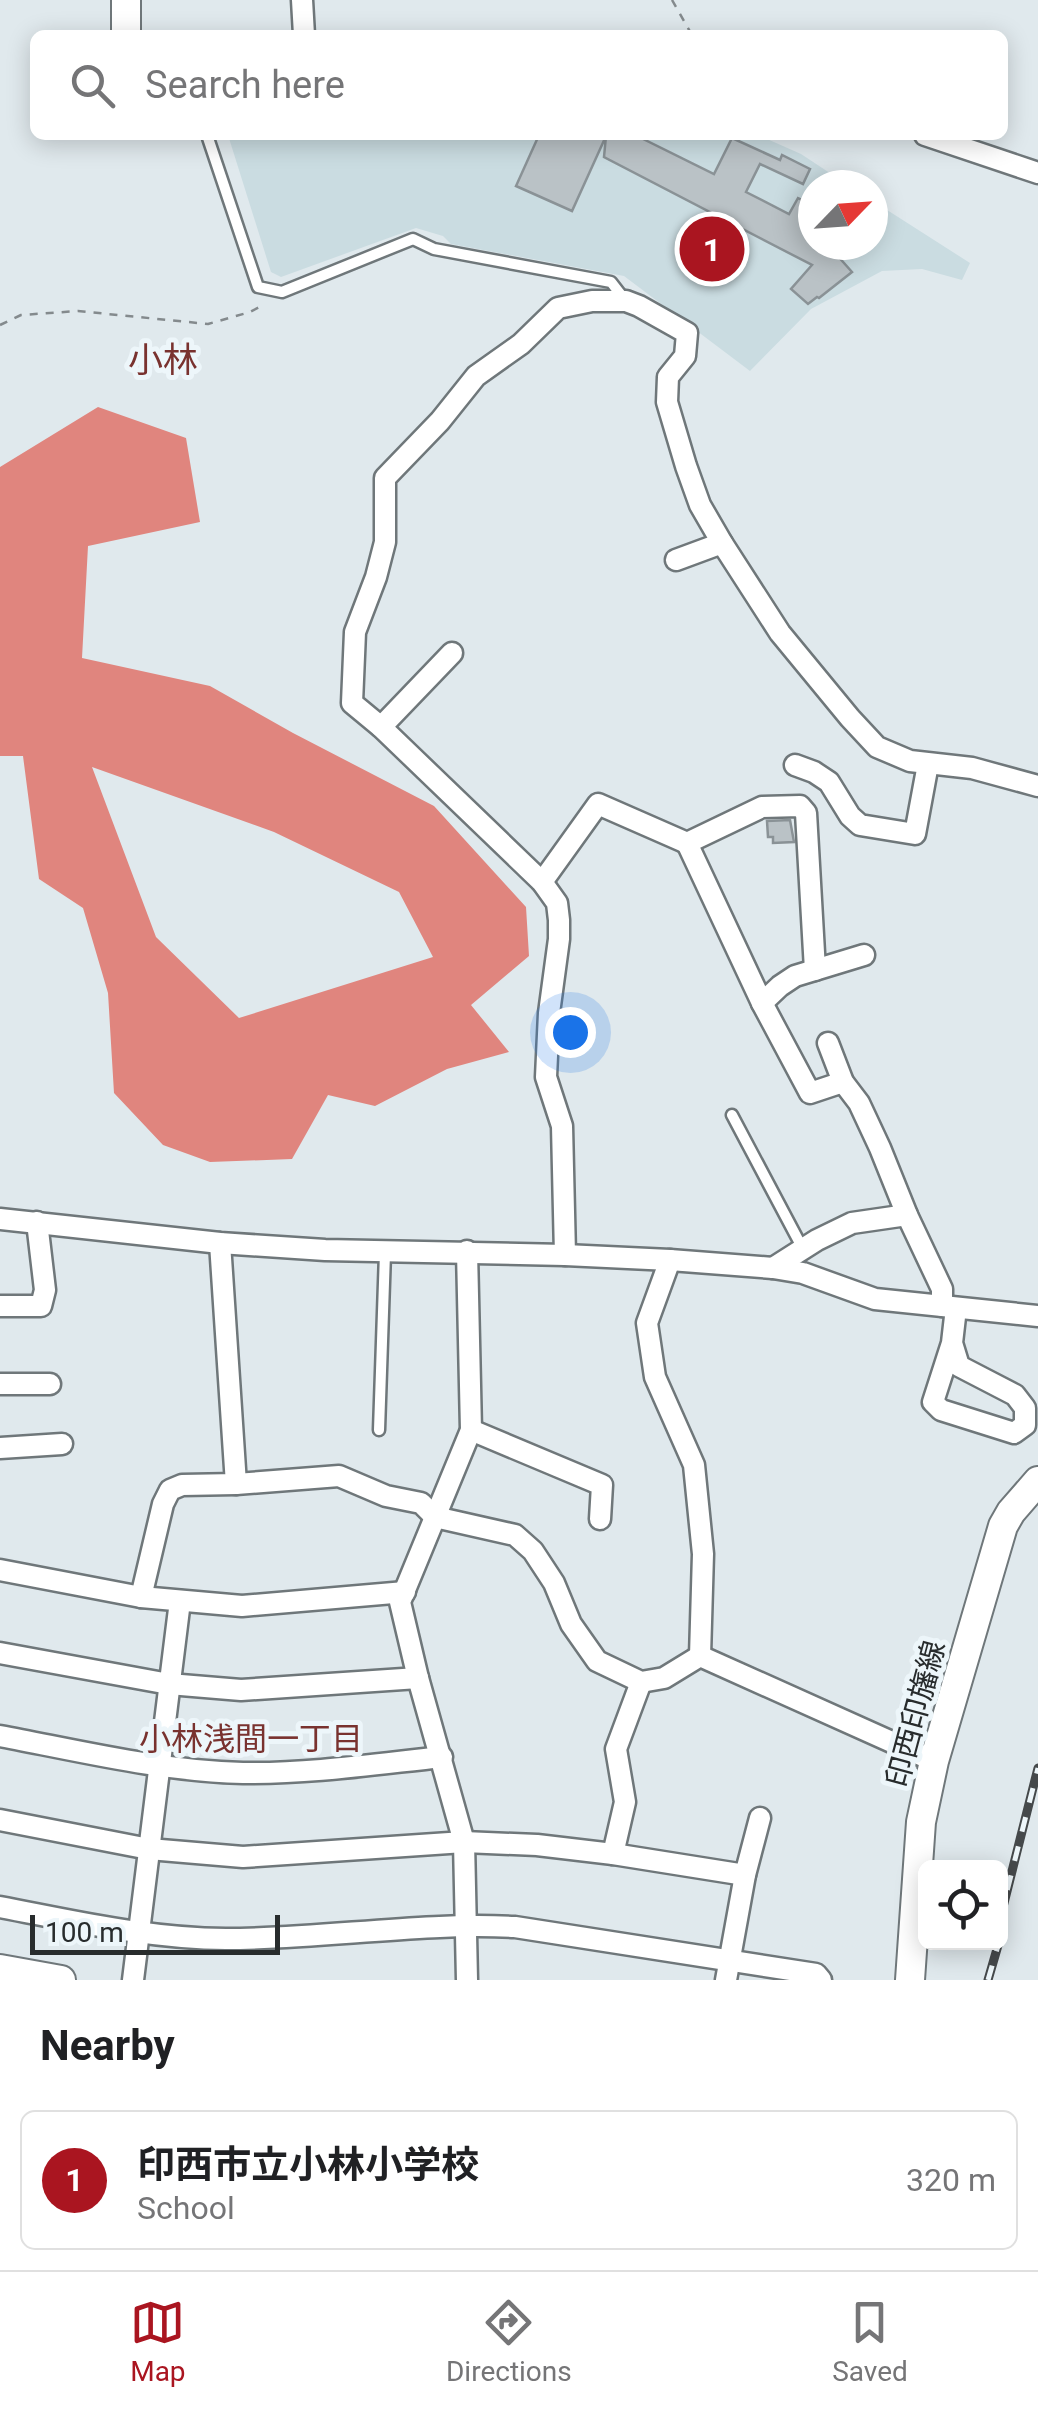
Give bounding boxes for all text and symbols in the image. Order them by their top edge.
search box [30,30,1008,140]
icon: search [65,58,120,113]
text: Search here [145,63,345,107]
north arrow [798,170,888,260]
pin: 1 [680,212,744,286]
district label: 小林 [128,340,198,381]
your location [545,1007,596,1058]
street label: 印西印旛線 [879,1637,952,1791]
district label: 小林浅間一丁目 [139,1720,363,1758]
map controls [918,1860,1008,1950]
button: locate [918,1860,1008,1950]
scale bar [30,1910,280,1954]
text: 100 m [45,1916,124,1949]
text: Nearby [40,2021,175,2070]
text: 印西市立小林小学校 [137,2143,479,2187]
text: 1 [65,2161,84,2199]
text: 320 m [906,2161,996,2199]
text: School [137,2189,235,2227]
tab: Map [130,2295,186,2388]
tab: Directions [446,2295,572,2388]
tab: Saved [832,2295,908,2388]

